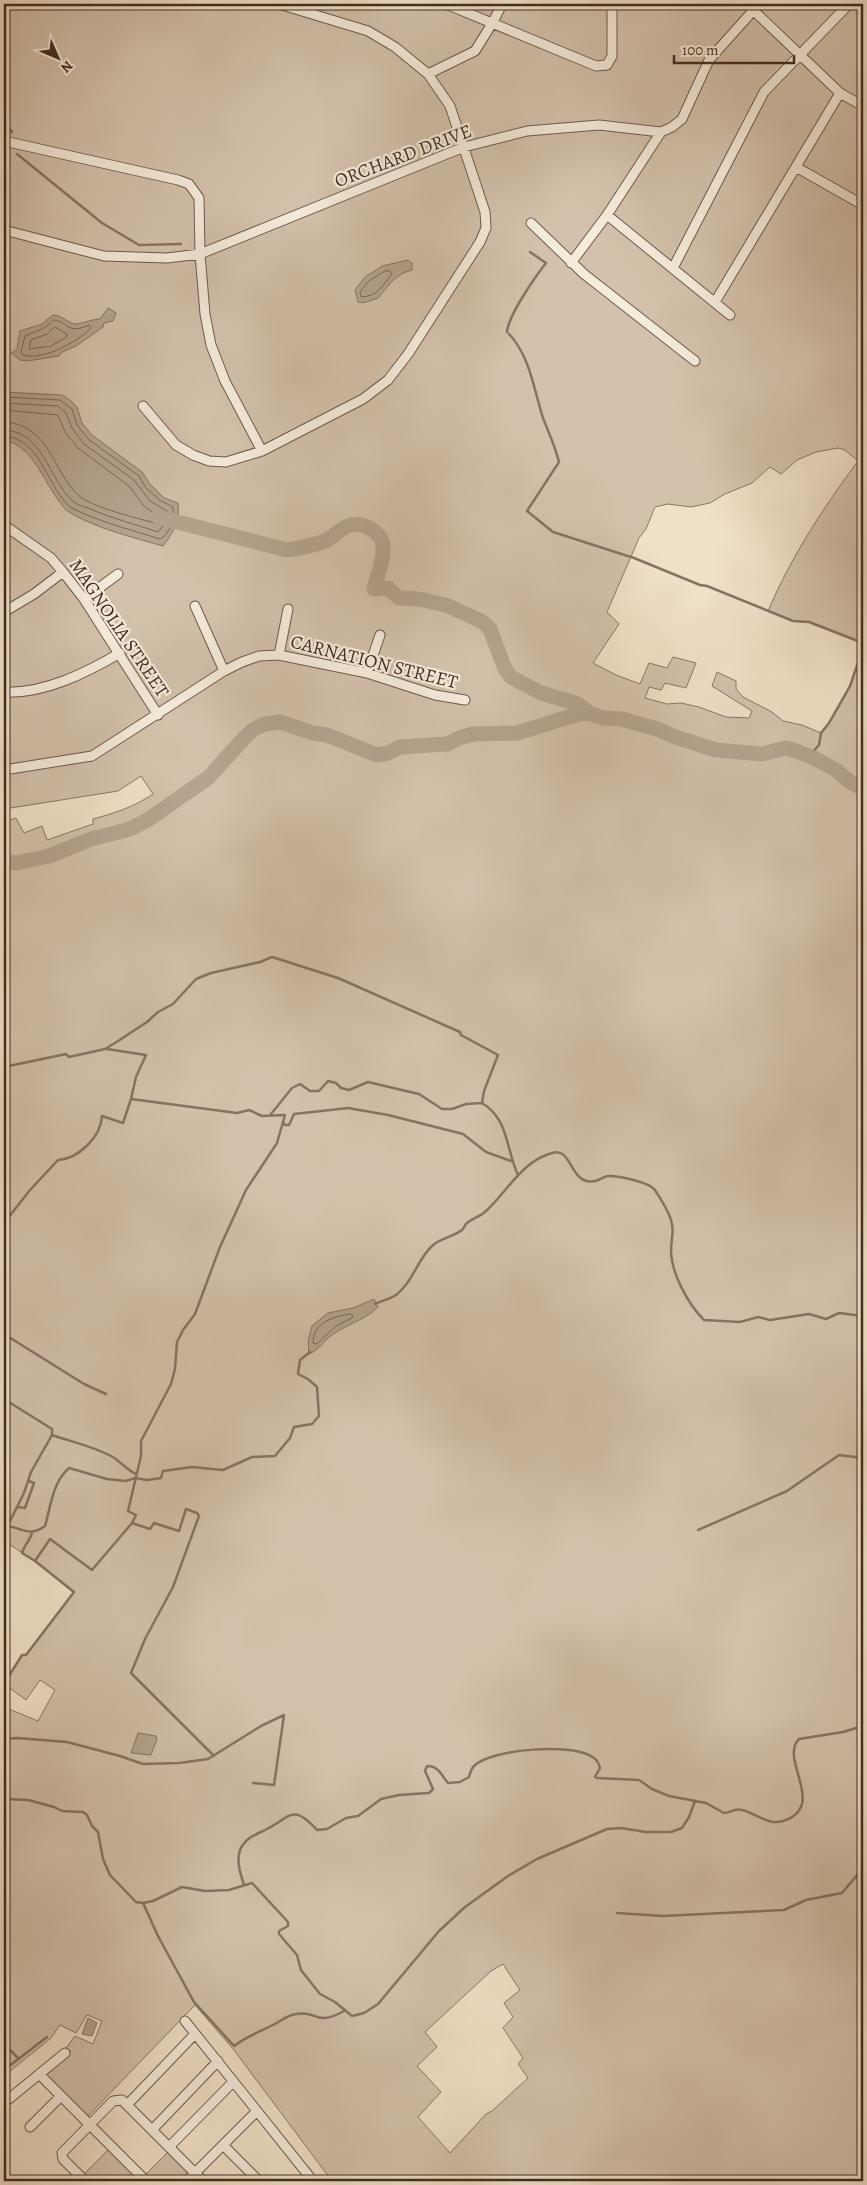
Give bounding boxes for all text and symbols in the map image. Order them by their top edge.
north arrow [32,32,82,82]
scale bar [674,32,794,64]
text: 100 m [682,40,719,60]
text: N [57,57,77,77]
street label: ORCHARD DRIVE [331,118,475,194]
street label: MAGNOLIA STREET [63,554,175,703]
street label: CARNATION STREET [288,629,461,695]

